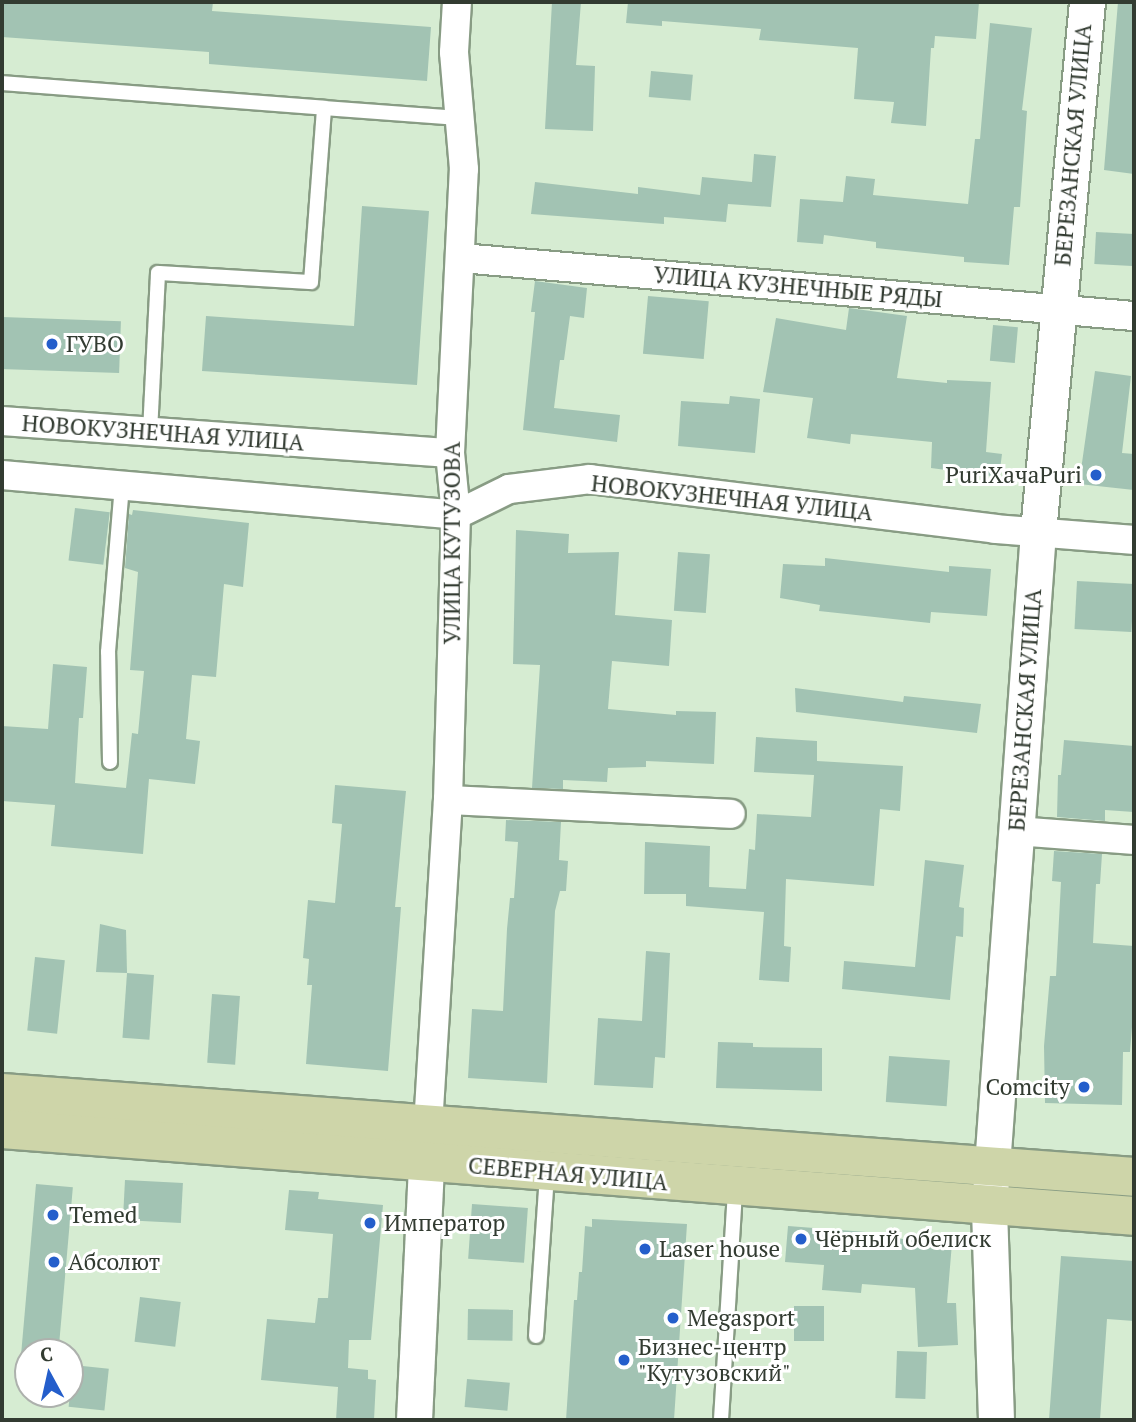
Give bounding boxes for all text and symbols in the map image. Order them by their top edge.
street label: БЕРЕЗАНСКАЯ УЛИЦА [1049,23,1097,267]
street label: УЛИЦА КУЗНЕЧНЫЕ РЯДЫ [652,261,944,313]
place label: ГУВО [66,330,124,358]
marker: ГУВО [44,336,60,352]
street label: НОВОКУЗНЕЧНАЯ УЛИЦА [21,409,305,457]
street label: УЛИЦА КУТУЗОВА [438,441,466,645]
place label: PuriХачаPuri [945,461,1082,489]
marker: PuriХачаPuri [1088,467,1104,483]
street label: НОВОКУЗНЕЧНАЯ УЛИЦА [590,469,874,527]
street label: БЕРЕЗАНСКАЯ УЛИЦА [1003,588,1047,832]
place label: Comcity [985,1073,1070,1101]
marker: Comcity [1076,1079,1092,1095]
street label: СЕВЕРНАЯ УЛИЦА [467,1151,669,1197]
place label: Temed [69,1201,138,1229]
marker: Temed [43,1205,63,1225]
place label: Император [384,1209,505,1237]
marker: Император [362,1215,378,1231]
place label: Чёрный обелиск [815,1225,991,1253]
marker: Чёрный обелиск [793,1231,809,1247]
place label: Laser house [659,1235,780,1263]
marker: Laser house [637,1241,653,1257]
place label: Абсолют [68,1248,160,1276]
marker: Абсолют [46,1254,62,1270]
place label: Megasport [687,1304,795,1332]
marker: Megasport [665,1310,681,1326]
place label: Бизнес-центр "Кутузовский" [638,1333,791,1387]
north arrow [14,1338,84,1408]
text: С [38,1340,54,1367]
marker: Бизнес-центр "Кутузовский" [616,1352,632,1368]

